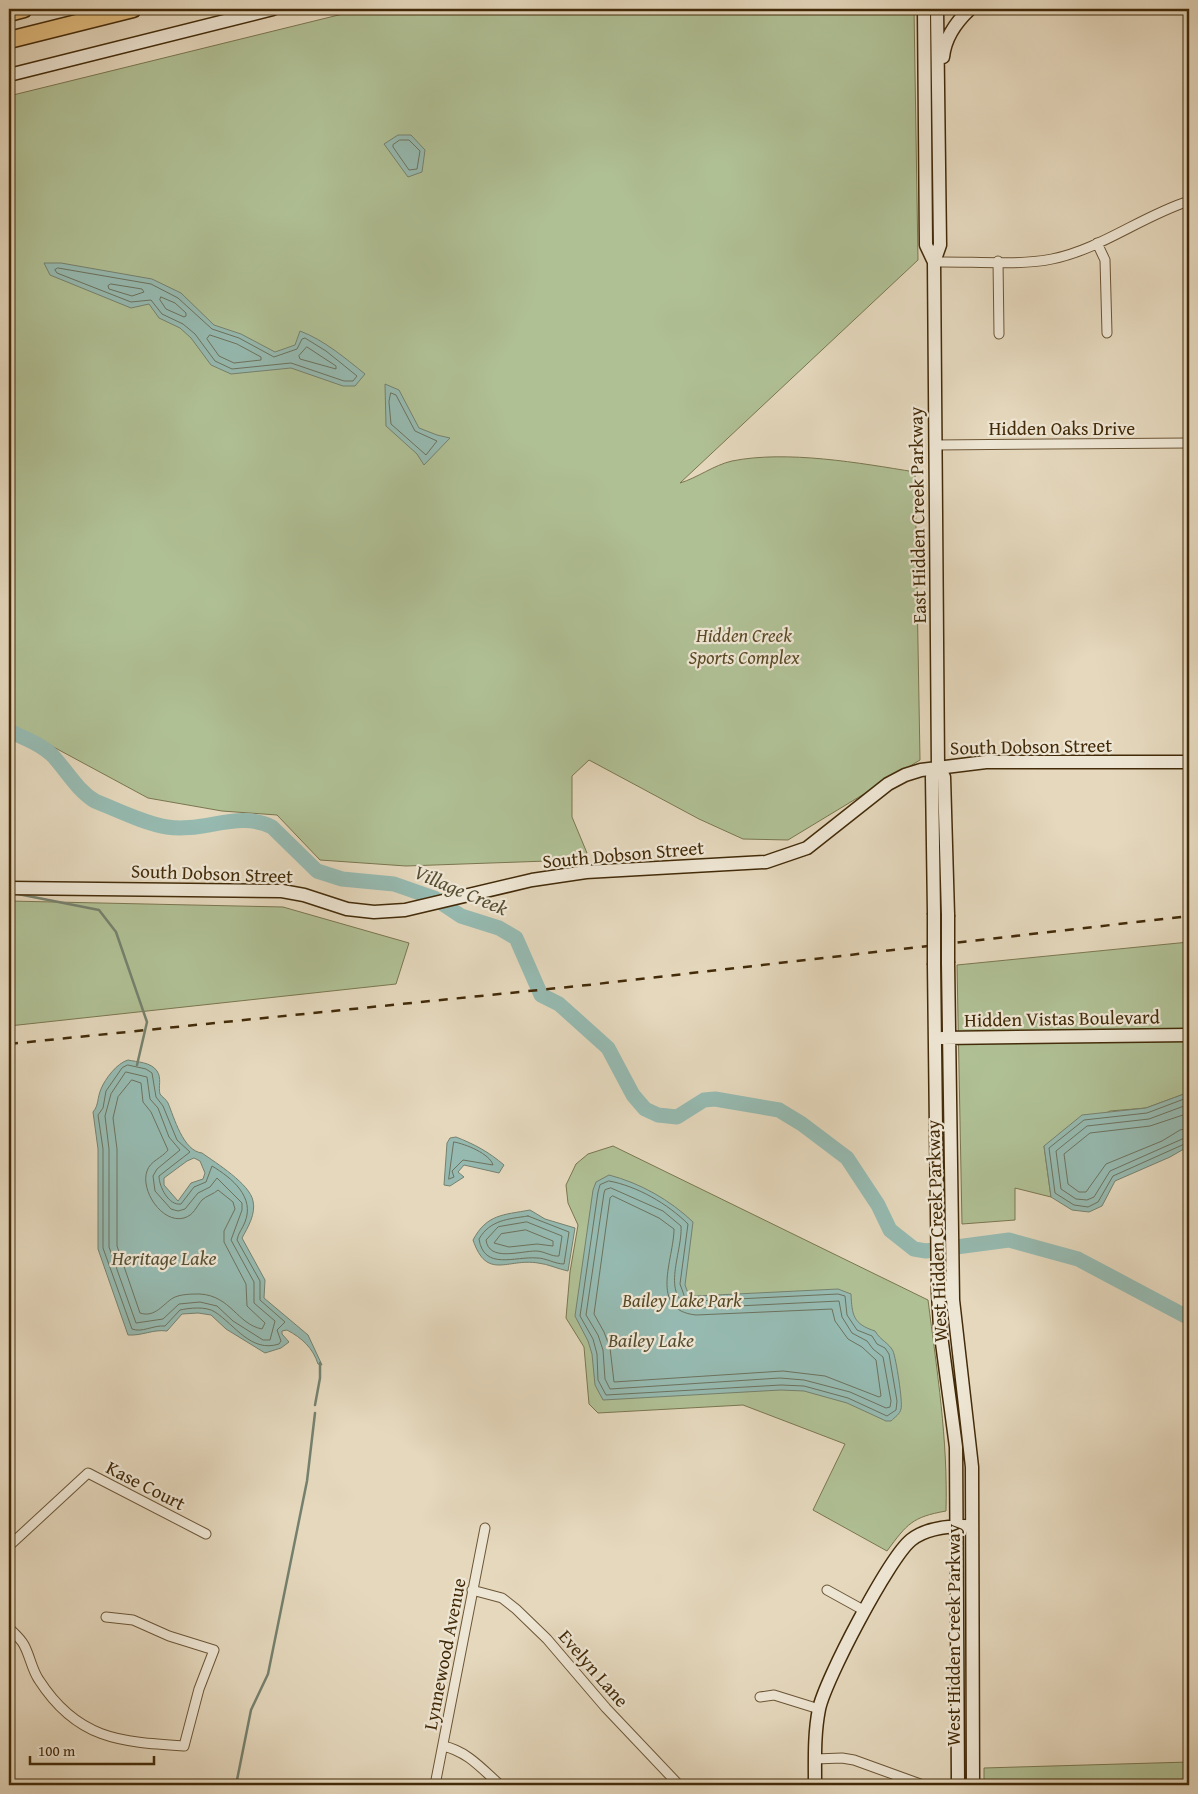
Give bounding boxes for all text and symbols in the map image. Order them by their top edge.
street label: East Hidden Creek Parkway [901,406,933,624]
street label: Hidden Oaks Drive [989,414,1135,442]
park label: Hidden Creek Sports Complex [689,621,800,671]
street label: South Dobson Street [950,731,1113,761]
street label: South Dobson Street [541,833,705,875]
street label: South Dobson Street [131,856,294,890]
water label: Village Creek [410,857,513,923]
street label: Hidden Vistas Boulevard [964,1002,1161,1034]
street label: West Hidden Creek Parkway [918,1119,954,1343]
water label: Heritage Lake [110,1243,217,1272]
park label: Bailey Lake Park [621,1286,742,1314]
water label: Bailey Lake [607,1325,694,1354]
street label: Kase Court [101,1453,191,1517]
street label: West Hidden Creek Parkway [939,1523,967,1746]
street label: Lynnewood Avenue [416,1576,472,1732]
street label: Evelyn Lane [552,1623,636,1713]
scale bar [30,1734,154,1766]
text: 100 m [38,1740,76,1761]

